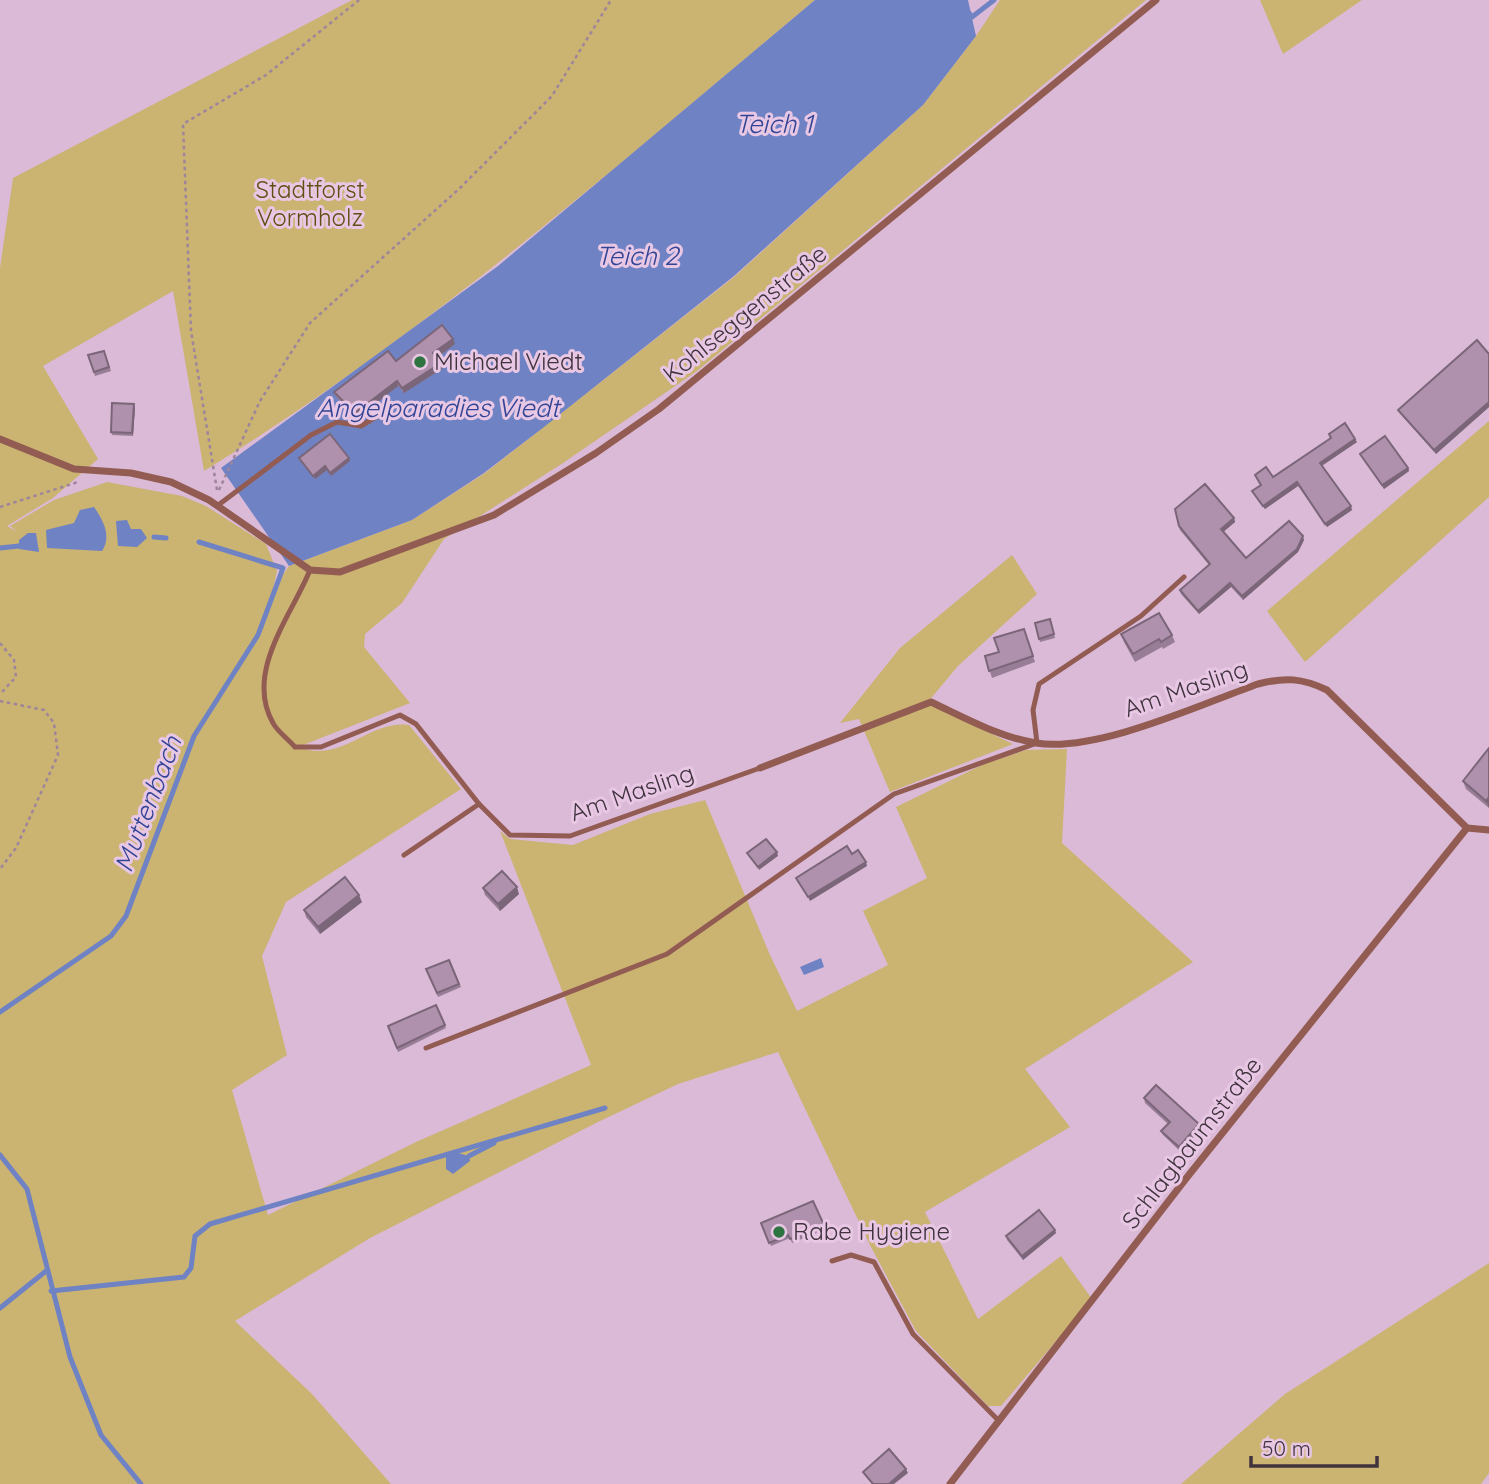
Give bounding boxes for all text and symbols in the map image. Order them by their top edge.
water label: Teich 1 [735,107,815,140]
park label: Stadtforst Vormholz [255,174,365,232]
street label: Kohlseggenstraße [656,238,832,388]
water label: Teich 2 [596,239,681,272]
place label: Michael Viedt [434,346,583,376]
marker: Michael Viedt [412,354,428,370]
water label: Angelparadies Viedt [317,391,562,424]
street label: Am Masling [1120,653,1252,723]
water label: Muttenbach [106,730,189,877]
street label: Am Masling [566,757,698,827]
street label: Schlagbaumstraße [1115,1050,1268,1234]
place label: Rabe Hygiene [793,1216,950,1246]
marker: Rabe Hygiene [771,1224,787,1240]
scale bar [1251,1424,1377,1468]
text: 50 m [1262,1435,1311,1461]

